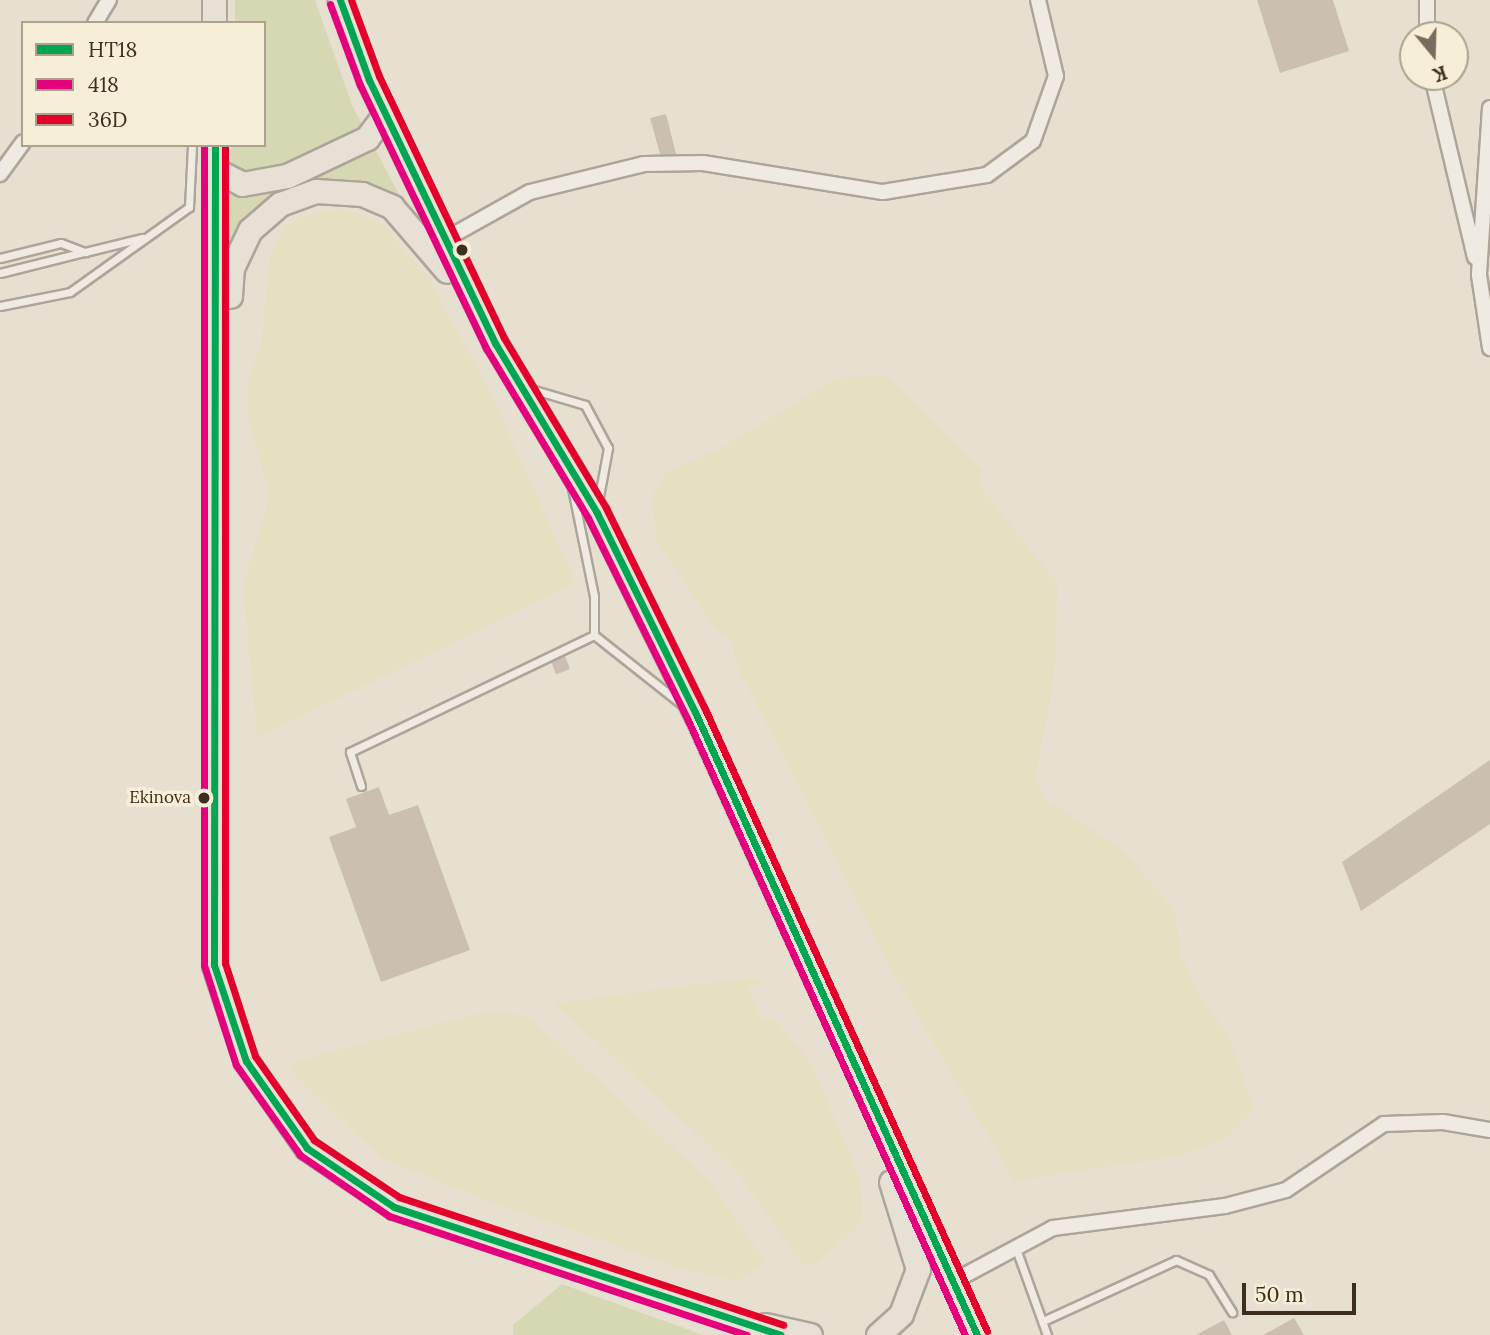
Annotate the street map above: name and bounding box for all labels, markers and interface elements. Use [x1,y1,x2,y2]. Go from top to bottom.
legend [21,21,266,147]
north arrow [1399,21,1469,91]
text: HT18 [88,36,137,63]
text: K [1430,60,1450,88]
text: 418 [88,71,119,98]
text: 36D [88,106,127,133]
unlabelled marker [455,243,469,257]
place label: Ekinova [129,788,191,808]
marker: Ekinova [197,791,211,805]
scale bar [1245,1268,1359,1312]
text: 50 m [1255,1281,1304,1308]

